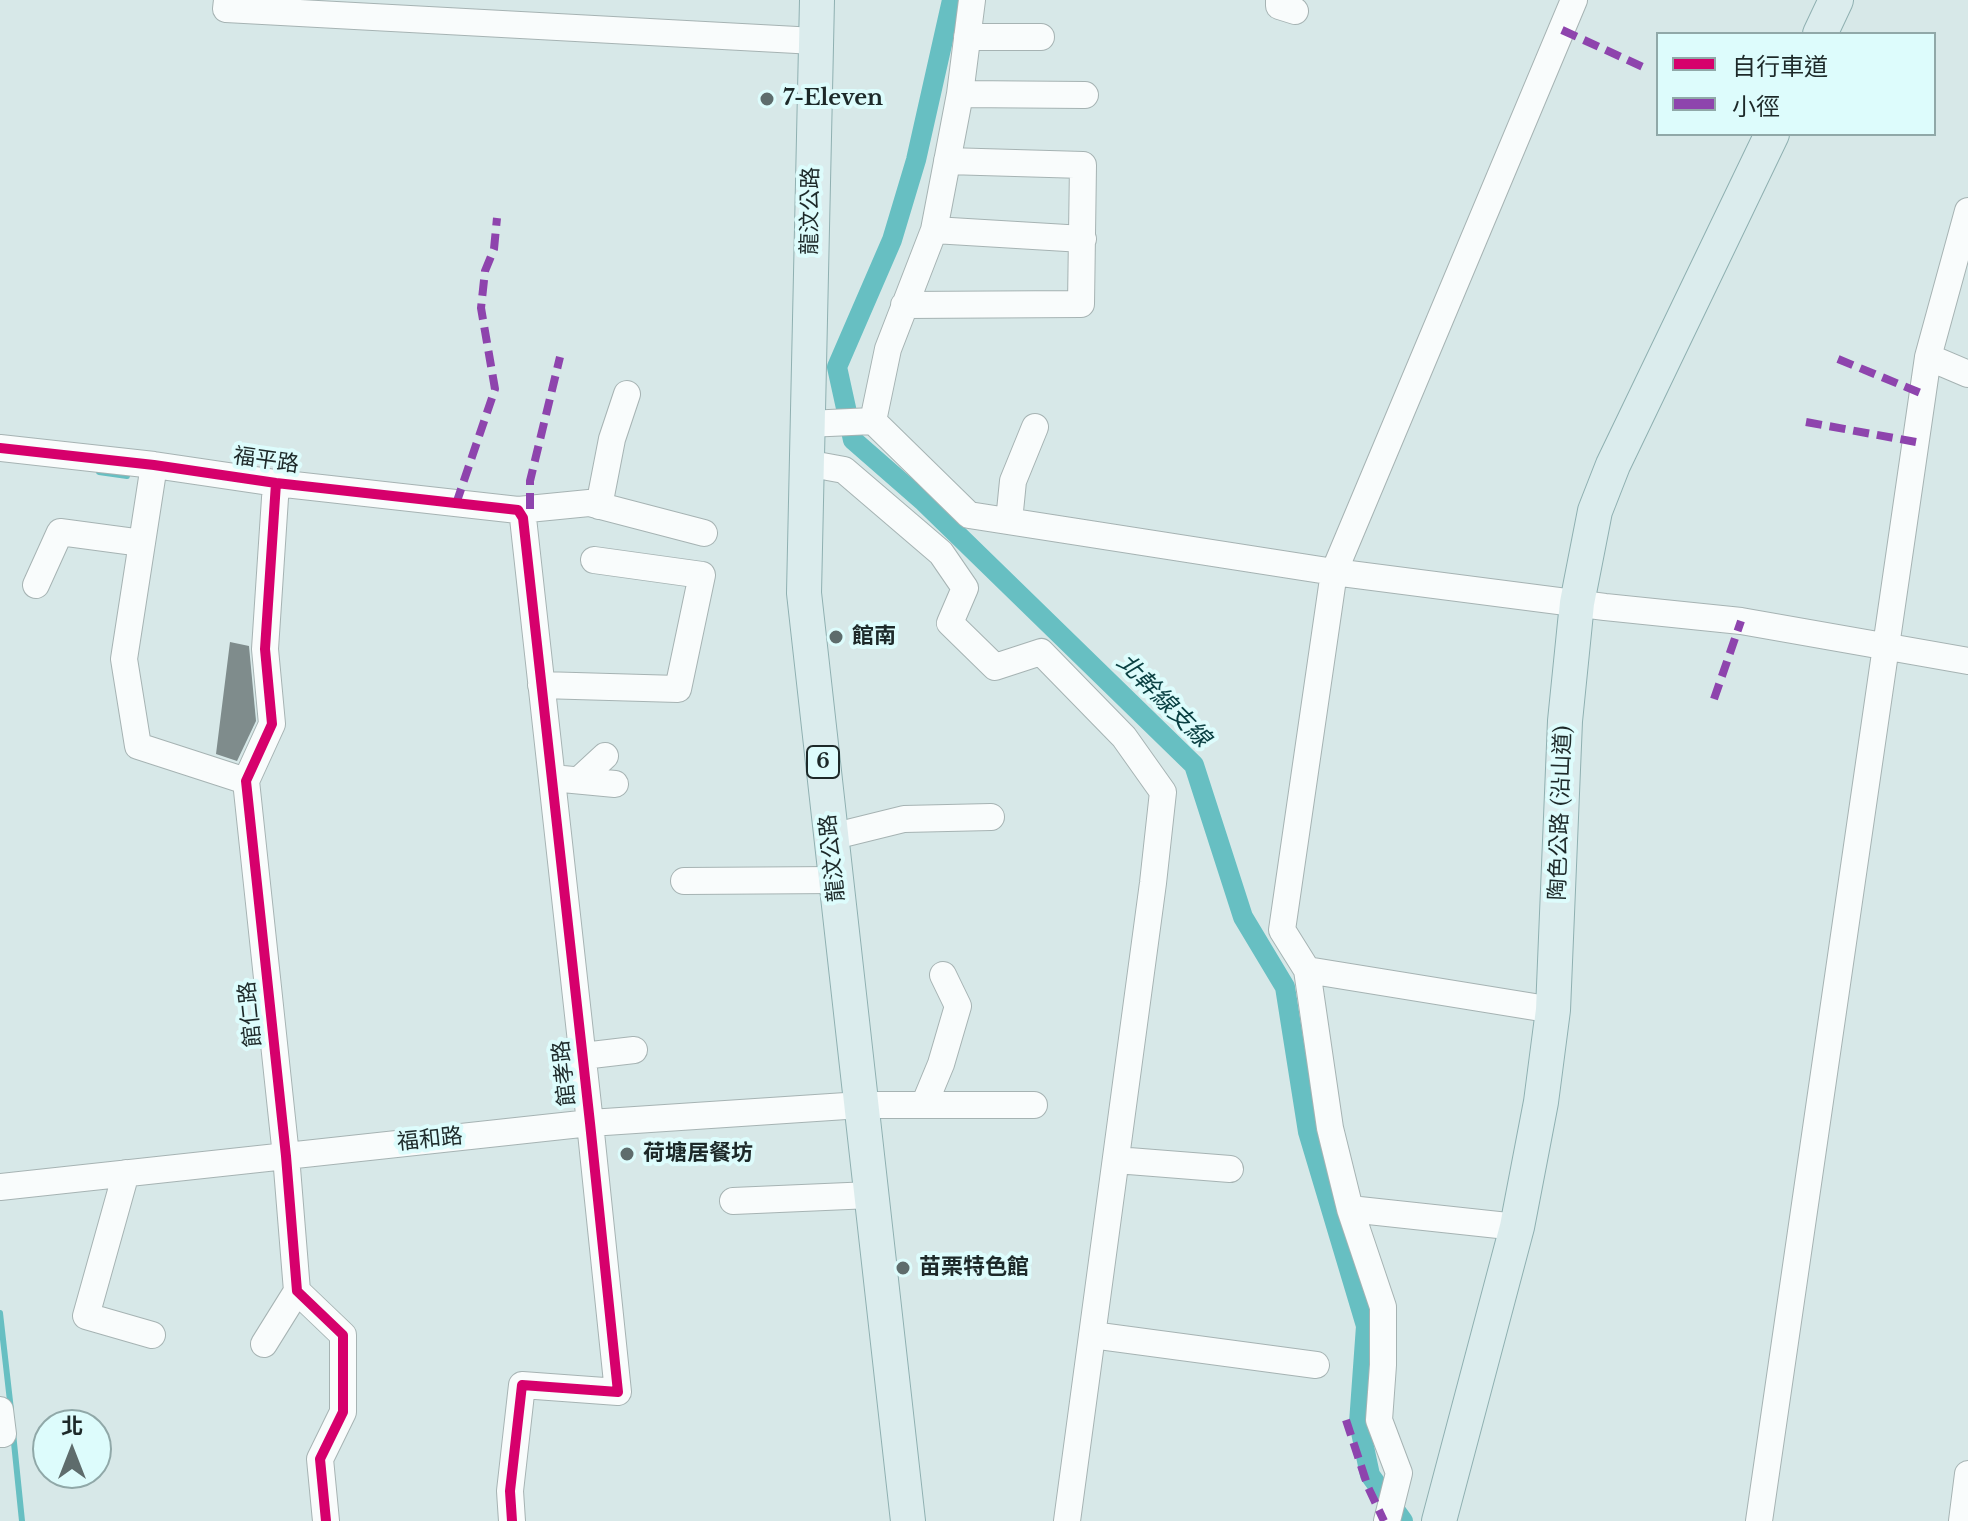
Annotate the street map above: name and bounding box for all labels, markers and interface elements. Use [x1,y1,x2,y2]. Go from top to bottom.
legend [1656,32,1936,136]
text: 自行車道 [1732,52,1828,81]
place label: 7-Eleven [783,86,883,112]
marker: 7-Eleven [758,90,776,108]
text: 小徑 [1732,92,1780,121]
street label: 龍汶公路 [797,167,825,255]
street label: 福平路 [231,443,301,479]
place label: 館南 [852,624,896,650]
marker: 館南 [827,628,845,646]
water label: 北幹線支線 [1110,648,1216,754]
street label: 陶色公路 (沿山道) [1545,725,1577,901]
road number: 6 [807,746,839,778]
street label: 龍汶公路 [815,813,851,903]
street label: 館仁路 [234,980,268,1048]
street label: 館孝路 [548,1039,582,1107]
street label: 福和路 [396,1123,464,1157]
place label: 荷塘居餐坊 [643,1141,753,1167]
marker: 荷塘居餐坊 [618,1145,636,1163]
place label: 苗栗特色館 [919,1255,1029,1281]
marker: 苗栗特色館 [894,1259,912,1277]
north arrow [32,1409,112,1489]
text: 北 [61,1413,83,1440]

